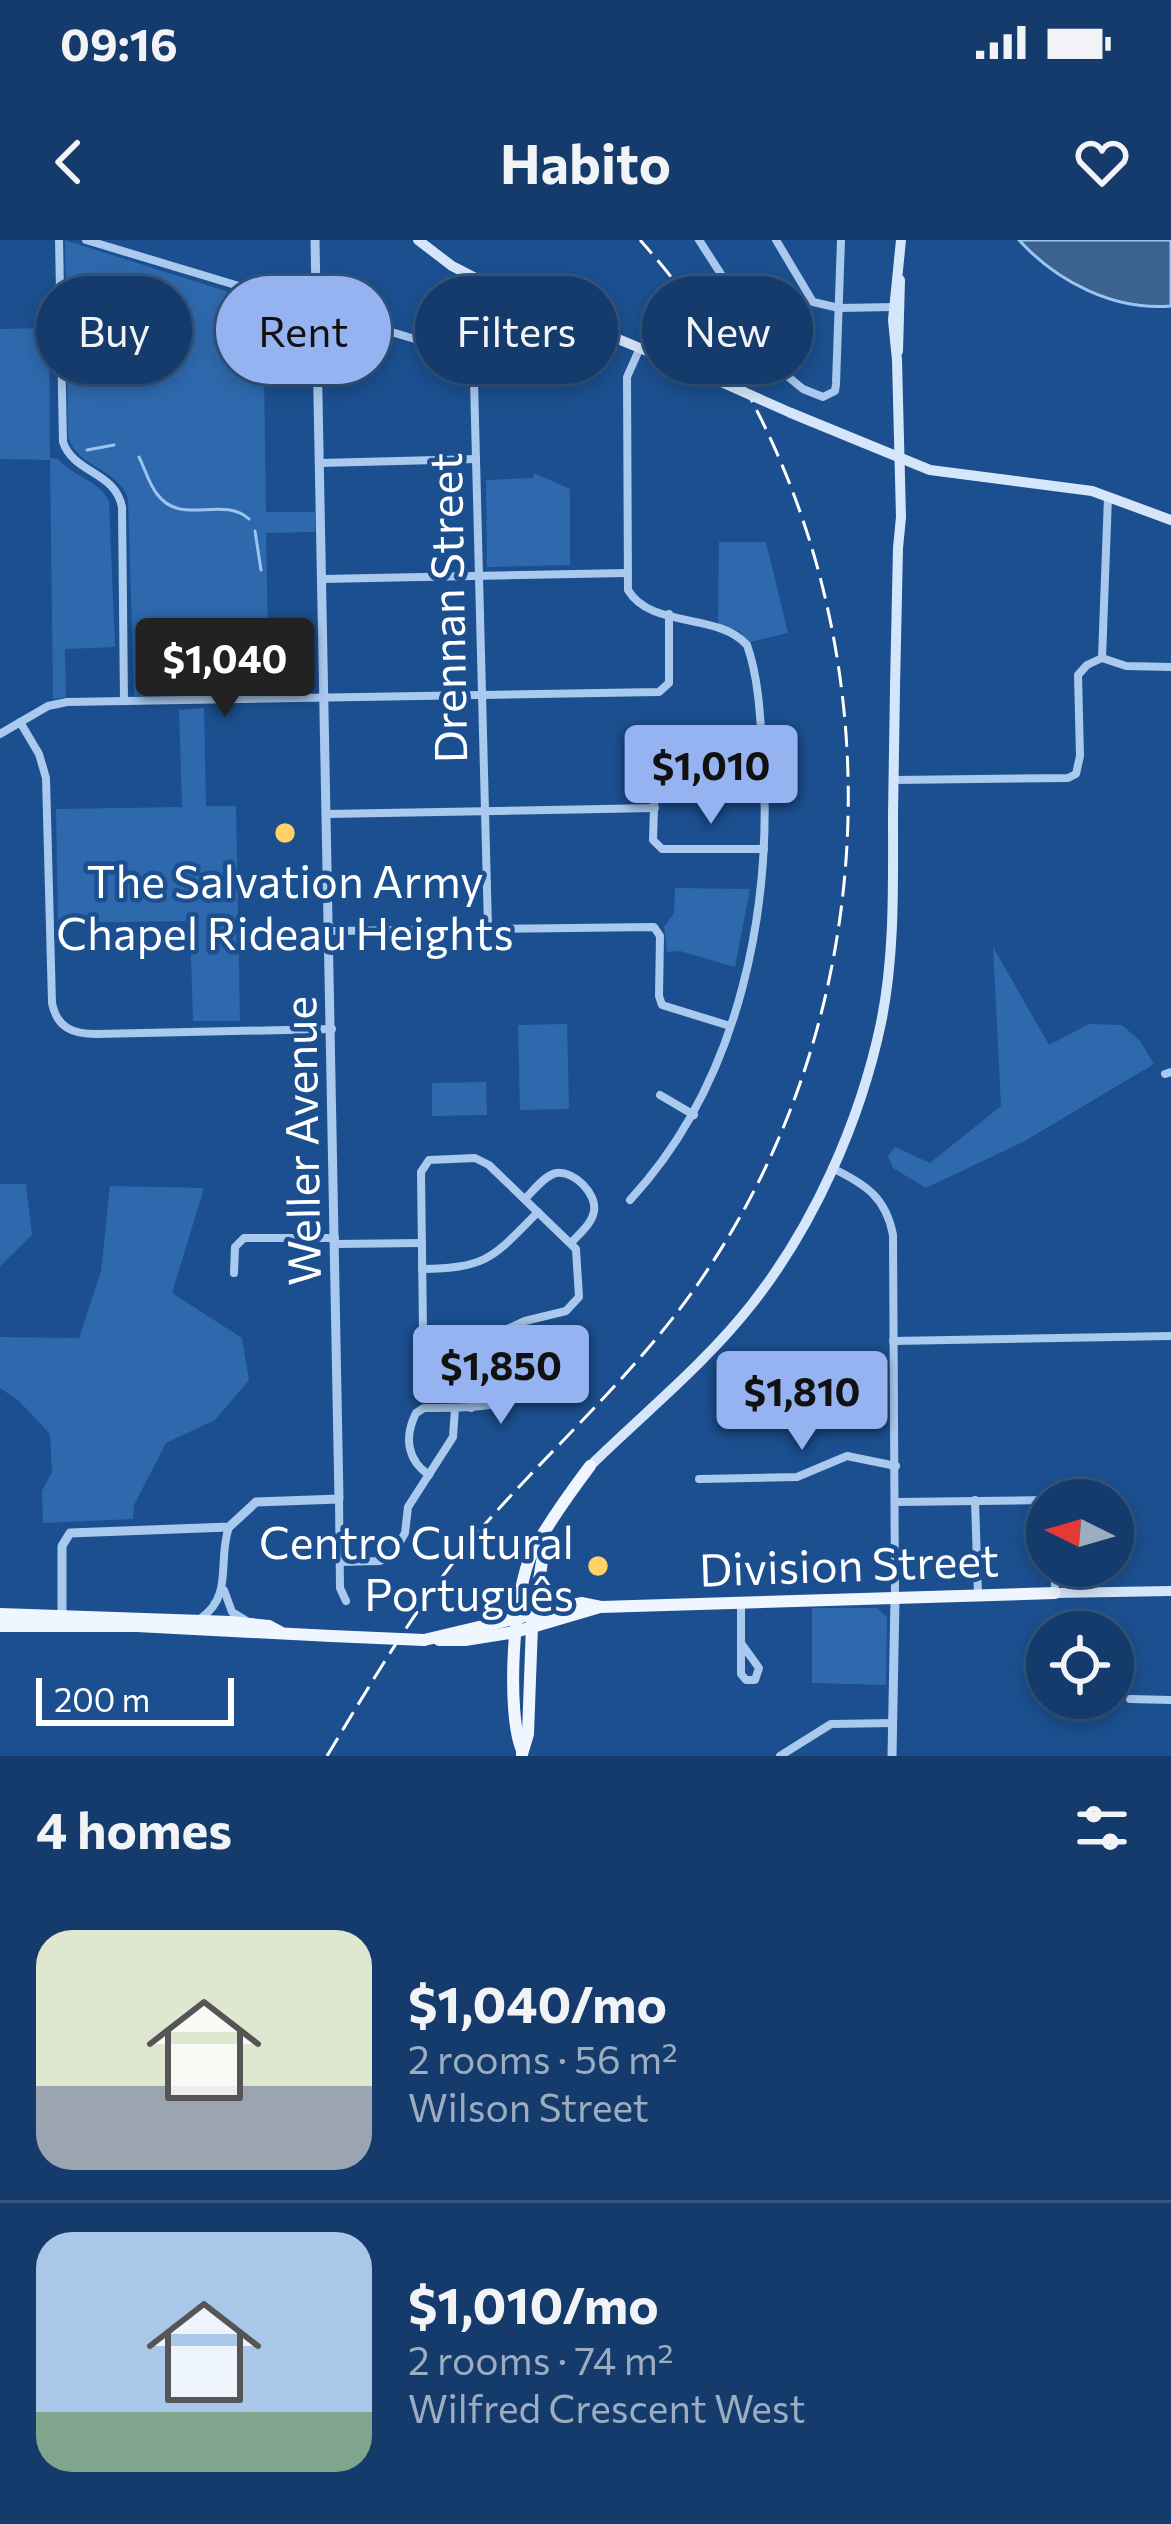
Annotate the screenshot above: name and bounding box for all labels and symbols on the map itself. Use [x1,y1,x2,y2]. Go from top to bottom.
street label: Drennan Street [416,452,476,764]
pin: $1,040 [127,618,323,720]
pin: $1,010 [613,725,809,827]
marker: The Salvation Army Chapel Rideau Heights [272,820,298,846]
place label: The Salvation Army Chapel Rideau Heights [56,852,514,959]
street label: Weller Avenue [270,996,330,1286]
pin: $1,850 [403,1325,599,1427]
pin: $1,810 [704,1351,900,1453]
north arrow [1026,1479,1134,1587]
place label: Centro Cultural Português [259,1513,574,1620]
street label: Division Street [698,1530,1000,1596]
marker: Centro Cultural Português [585,1553,611,1579]
scale bar [36,1672,234,1725]

